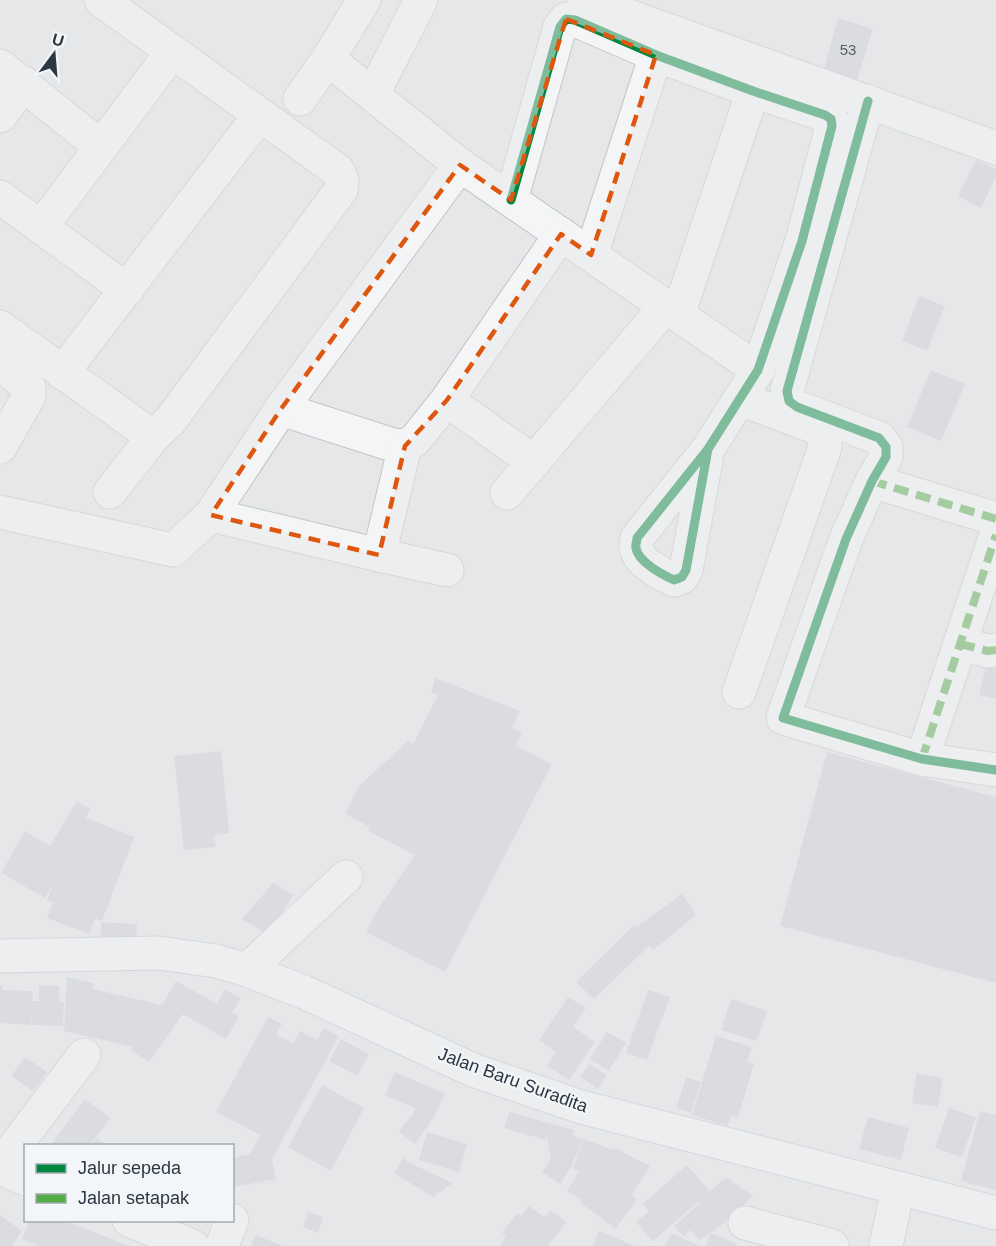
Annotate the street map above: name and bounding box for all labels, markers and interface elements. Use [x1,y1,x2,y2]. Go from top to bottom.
north arrow [24,24,84,84]
text: U [50,30,66,50]
house number: 53 [840,41,856,58]
street label: Jalan Baru Suradita [435,1044,592,1117]
legend [24,1144,234,1222]
text: Jalur sepeda [78,1158,182,1178]
text: Jalan setapak [78,1188,190,1208]

